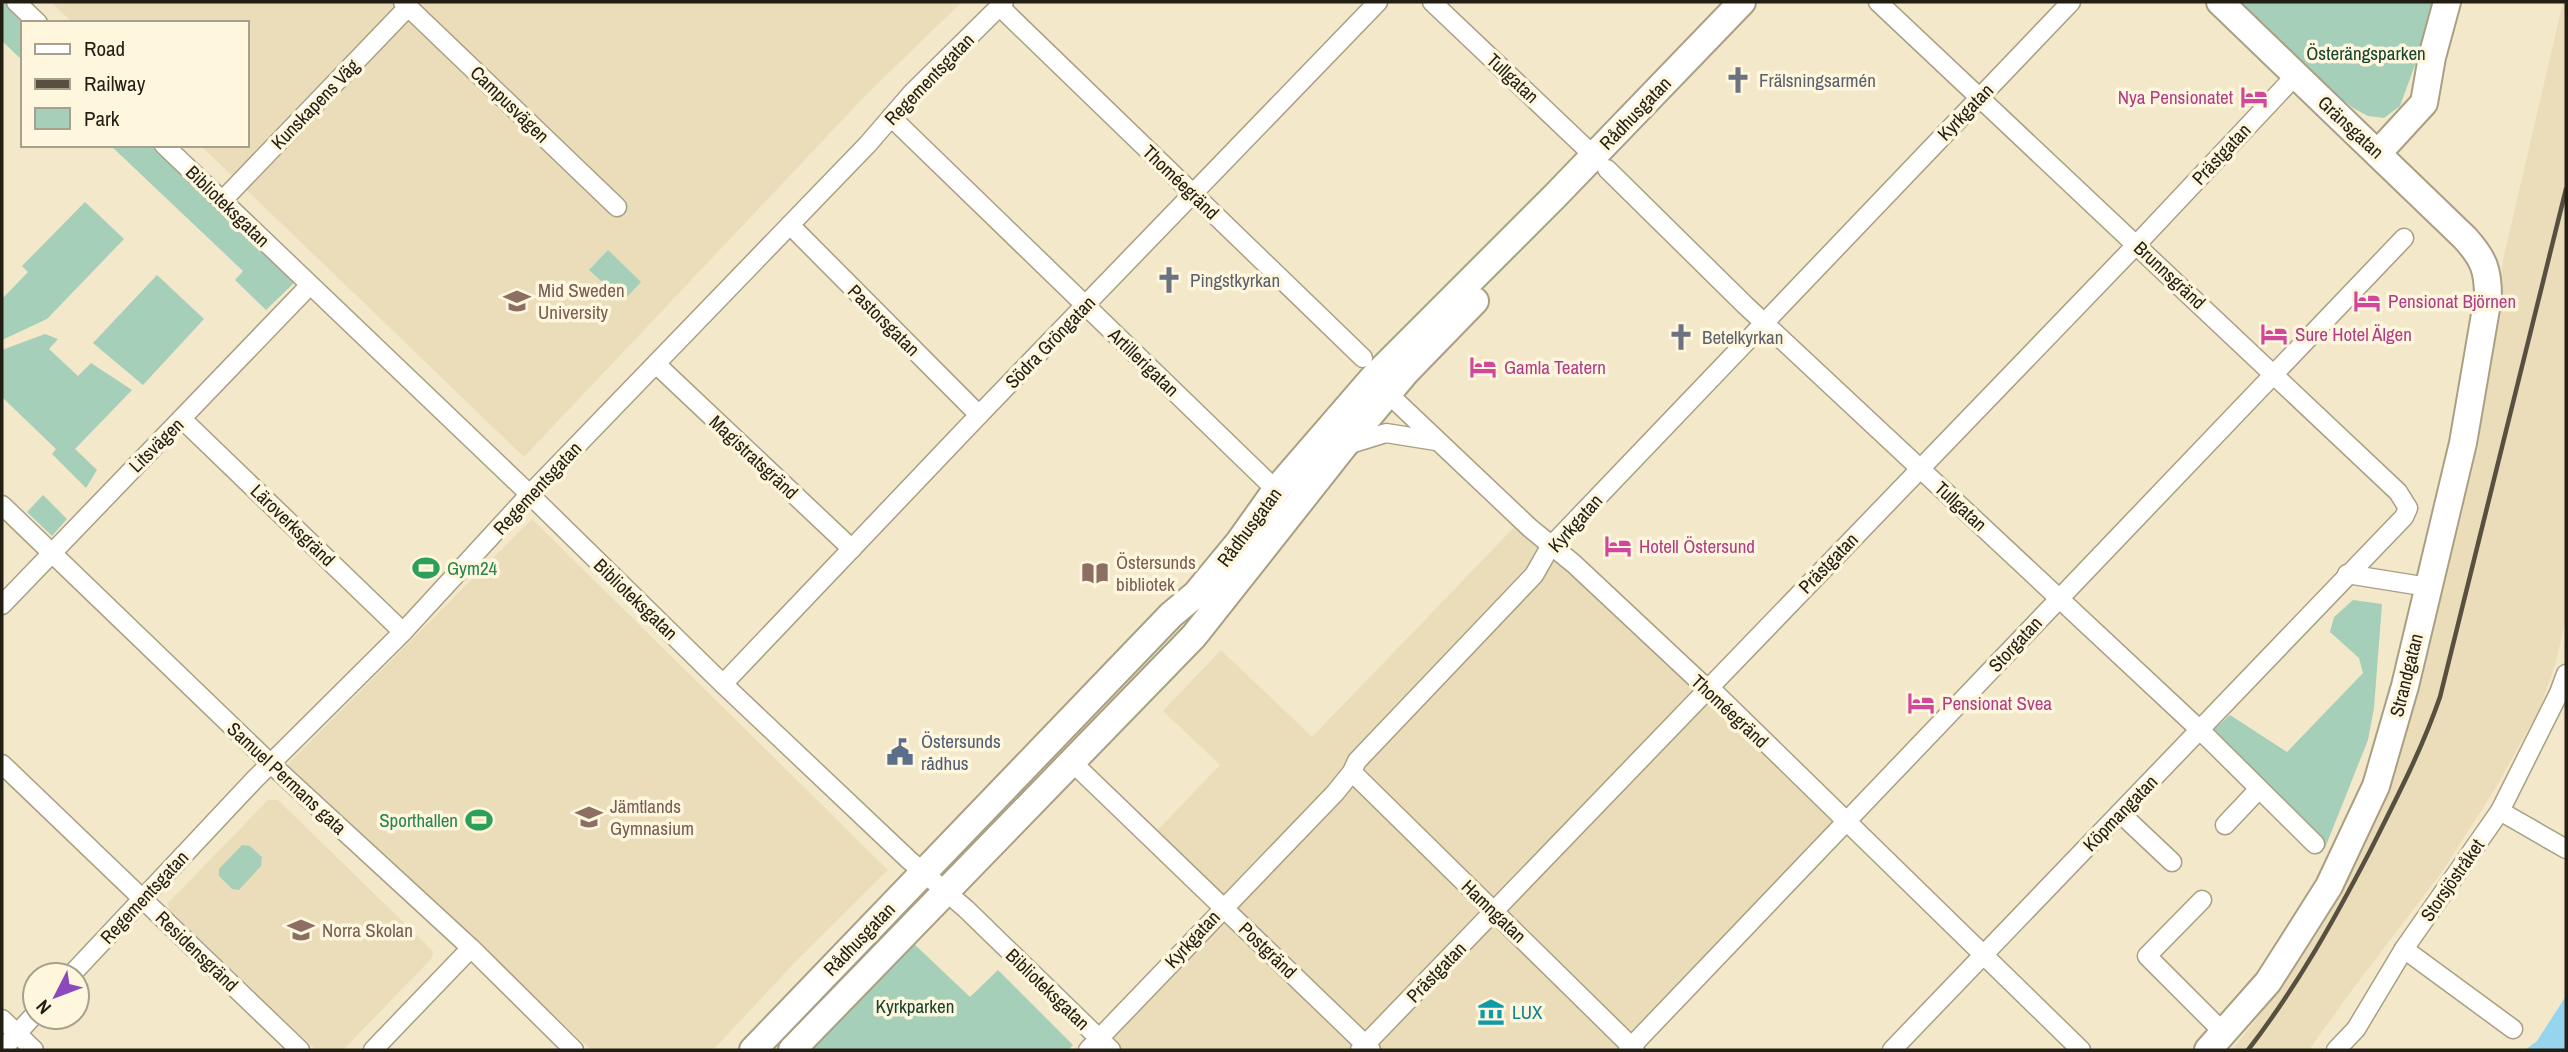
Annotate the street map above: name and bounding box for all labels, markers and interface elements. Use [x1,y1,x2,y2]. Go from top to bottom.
legend [21,21,248,147]
street label: Regementsgatan [878,27,980,131]
text: Road [84,34,125,63]
park label: Österängsparken [2306,40,2426,66]
street label: Tullgatan [1481,47,1545,109]
street label: Kunskapens Väg [265,53,365,155]
street label: Campusvägen [465,60,555,148]
church icon: Frälsningsarmén [1723,65,1753,95]
place label: Frälsningsarmén [1759,67,1876,93]
text: Railway [84,69,146,98]
street label: Rådhusgatan [1593,71,1677,155]
street label: Kyrkgatan [1931,78,1999,146]
hotel icon: Nya Pensionatet [2239,82,2269,112]
place label: Nya Pensionatet [2118,84,2234,110]
street label: Gränsgatan [2312,90,2390,164]
text: Park [84,104,120,133]
street label: Prästgatan [2186,118,2256,190]
street label: Thoméegränd [1137,139,1225,225]
street label: Biblioteksgatan [180,159,276,253]
street label: Brunnsgränd [2129,235,2211,315]
church icon: Pingstkyrkan [1154,265,1184,295]
place label: Pingstkyrkan [1190,267,1280,293]
place label: Mid Sweden University [538,277,625,325]
street label: Pastorsgatan [842,278,926,362]
school or university icon: Mid Sweden University [502,286,532,316]
hotel icon: Pensionat Björnen [2352,286,2382,316]
place label: Pensionat Björnen [2388,288,2516,314]
street label: Södra Gröngatan [999,290,1101,394]
hotel icon: Sure Hotel Älgen [2259,319,2289,349]
street label: Artillerigatan [1102,321,1185,402]
place label: Sure Hotel Älgen [2295,321,2412,347]
church icon: Betelkyrkan [1666,322,1696,352]
place label: Betelkyrkan [1702,324,1783,350]
hotel icon: Gamla Teatern [1468,352,1498,382]
place label: Gamla Teatern [1504,354,1606,380]
street label: Magistratsgränd [704,409,804,505]
street label: Litsvägen [123,412,189,478]
street label: Regementsgatan [487,436,587,540]
street label: Tullgatan [1929,475,1993,537]
street label: Läroverksgränd [245,478,341,572]
street label: Rådhusgatan [1211,482,1287,572]
street label: Kyrkgatan [1542,488,1608,558]
street label: Prästgatan [1792,527,1864,599]
hotel icon: Hotell Östersund [1603,531,1633,561]
place label: Hotell Östersund [1639,533,1755,559]
place label: Östersunds bibliotek [1116,549,1196,597]
street label: Biblioteksgatan [588,552,684,646]
sports icon: Gym24 [411,553,441,583]
place label: Gym24 [447,555,498,581]
library icon: Östersunds bibliotek [1080,558,1110,588]
street label: Storgatan [1982,610,2048,678]
street label: Strandgatan [2383,631,2429,719]
street label: Thoméegränd [1686,668,1774,754]
hotel icon: Pensionat Svea [1906,688,1936,718]
place label: Pensionat Svea [1942,690,2052,716]
street label: Samuel Permans gata [222,716,352,840]
place label: Östersunds rådhus [921,728,1001,776]
public building icon: Östersunds rådhus [885,737,915,767]
street label: Köpmangatan [2077,769,2163,857]
place label: Jämtlands Gymnasium [610,793,694,841]
school or university icon: Jämtlands Gymnasium [574,802,604,832]
sports icon: Sporthallen [464,805,494,835]
place label: Sporthallen [379,807,458,833]
street label: Storsjöstråket [2414,833,2490,926]
street label: Regementsgatan [94,845,194,949]
street label: Hamngatan [1456,874,1532,948]
street label: Rådhusgatan [817,897,901,981]
street label: Kyrkgatan [1159,904,1225,974]
street label: Residensgränd [150,905,244,997]
school or university icon: Norra Skolan [286,915,316,945]
street label: Postgränd [1233,916,1303,984]
place label: Norra Skolan [322,917,413,943]
street label: Prästgatan [1400,936,1472,1008]
street label: Biblioteksgatan [1000,942,1096,1036]
north arrow [21,961,91,1031]
park label: Kyrkparken [876,993,954,1019]
text: N [30,994,57,1020]
museum icon: LUX [1476,997,1506,1027]
place label: LUX [1512,999,1543,1025]

